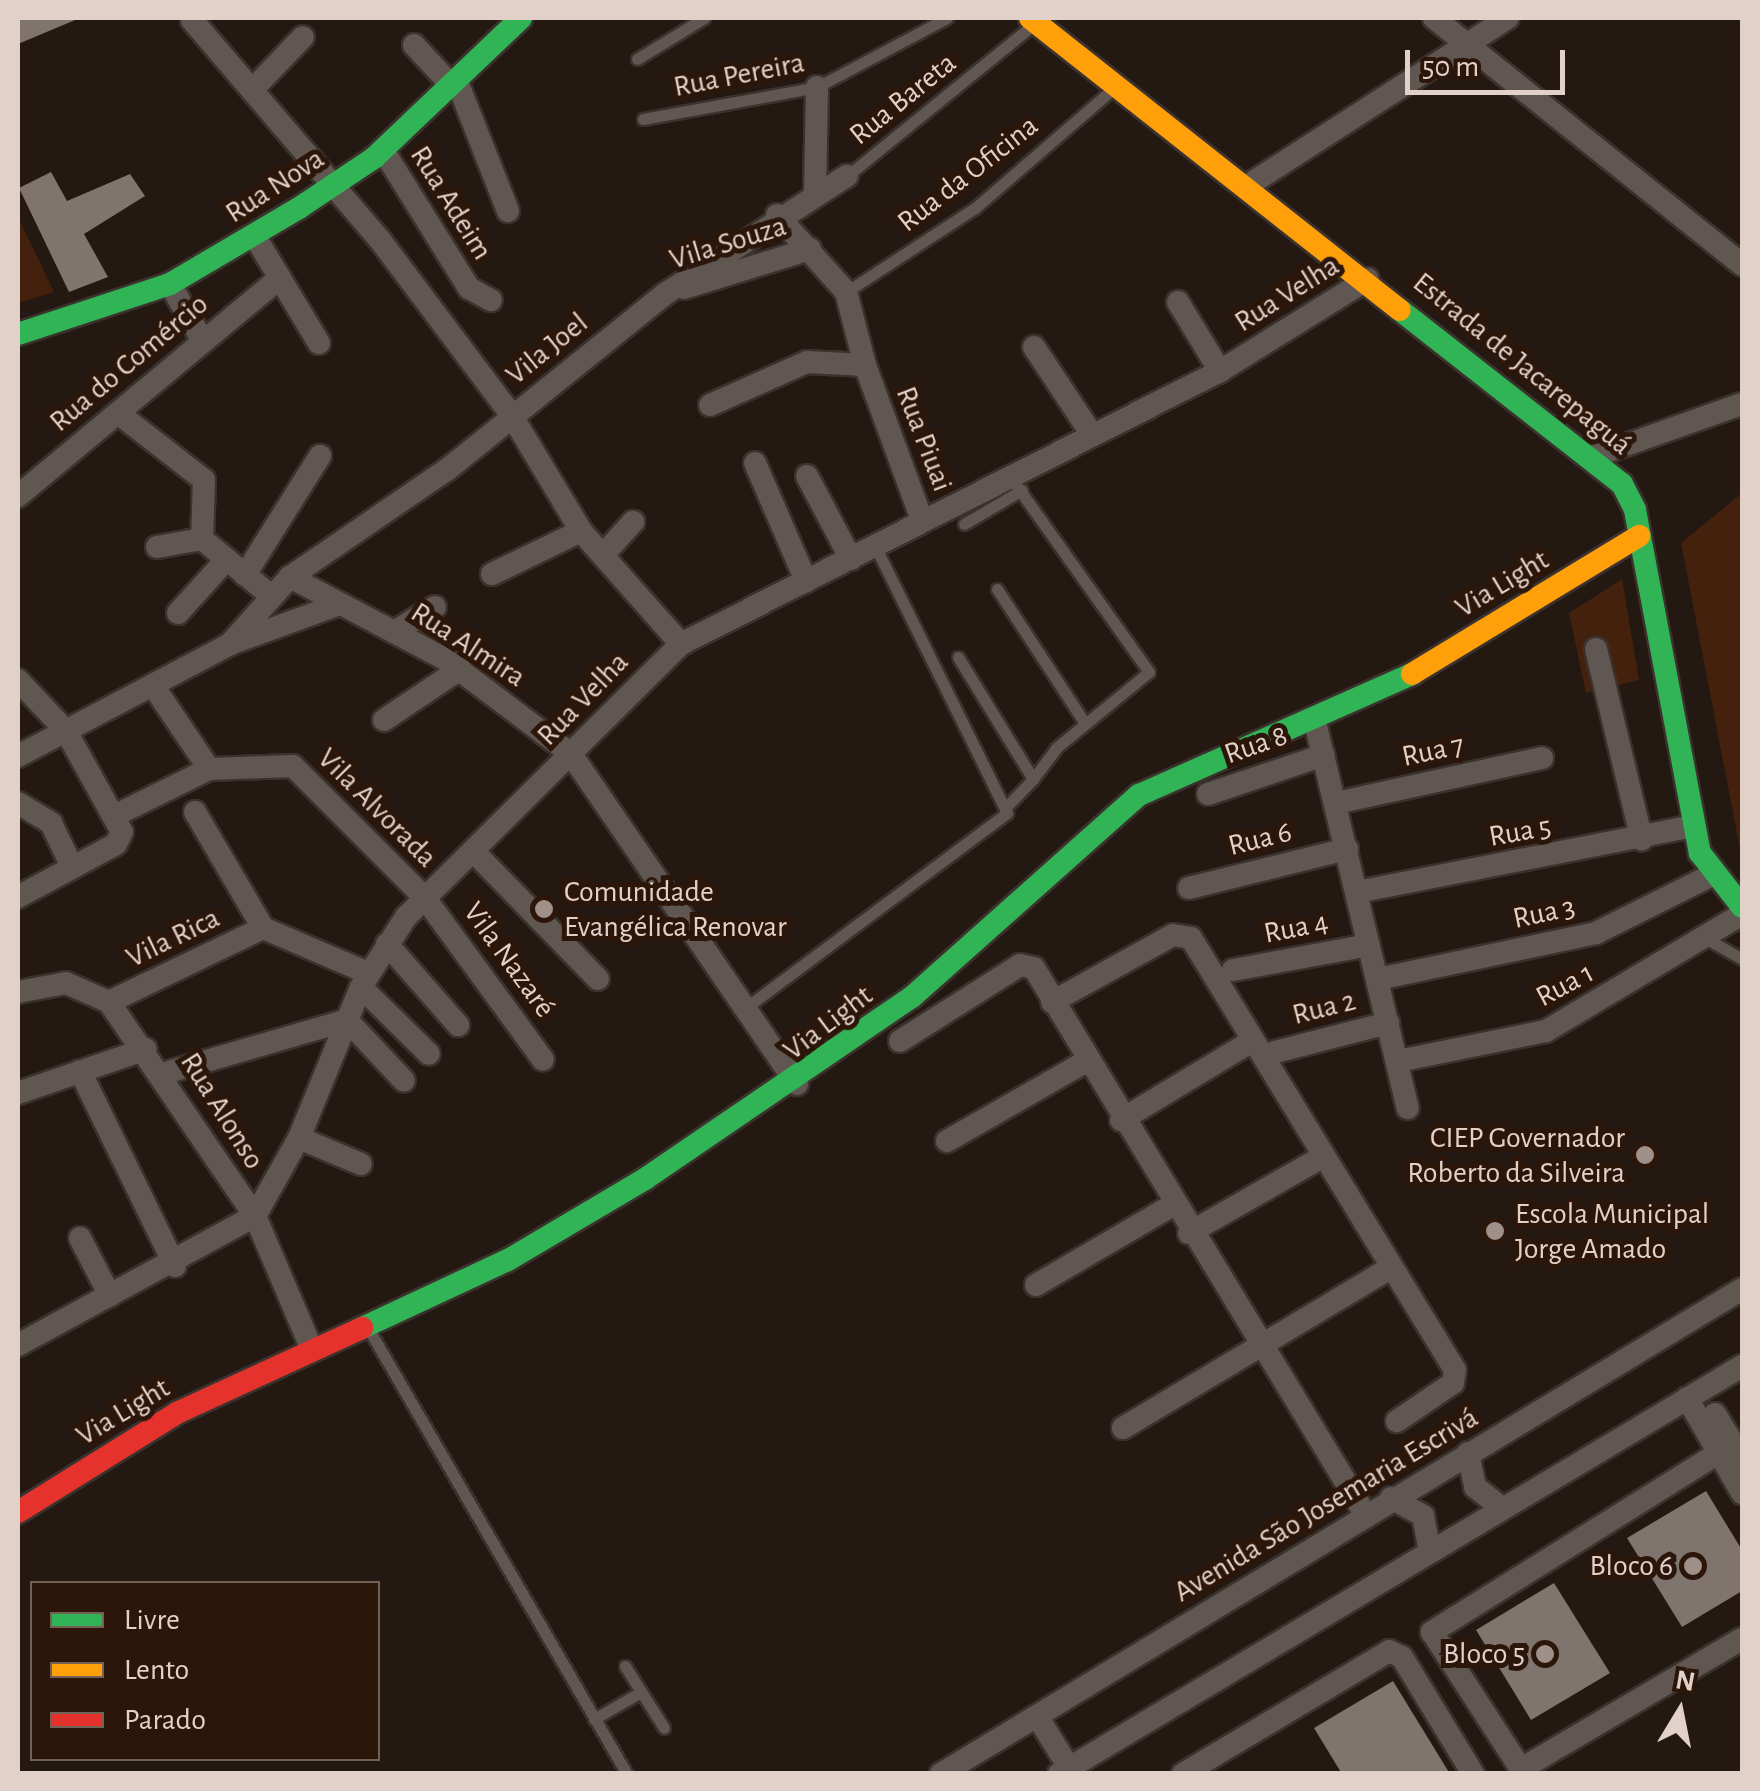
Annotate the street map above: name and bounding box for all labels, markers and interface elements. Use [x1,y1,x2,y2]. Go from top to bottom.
scale bar [1410,30,1570,92]
street label: Rua Pereira [671,45,807,105]
street label: Rua Bareta [842,45,964,153]
text: 50 m [1422,52,1479,82]
street label: Rua da Oficina [891,108,1045,240]
street label: Rua Adeim [402,139,500,267]
street label: Rua Nova [219,141,331,231]
street label: Vila Souza [665,208,791,278]
street label: Rua Velha [1228,248,1346,340]
street label: Estrada de Jacarepaguá [1405,265,1639,463]
street label: Rua do Comércio [42,286,216,440]
street label: Vila Joel [499,305,595,393]
street label: Rua Piuai [888,381,960,497]
street label: Via Light [1449,542,1555,626]
street label: Rua Almira [404,595,532,695]
street label: Rua Velha [530,645,636,753]
street label: Rua 8 [1220,718,1292,772]
street label: Rua 7 [1399,727,1467,775]
street label: Vila Alvorada [310,741,444,875]
street label: Rua 5 [1486,809,1554,855]
street label: Rua 6 [1224,814,1296,864]
place label: Comunidade Evangélica Renovar [564,874,787,944]
street label: Rua 3 [1510,889,1578,937]
street label: Vila Nazaré [455,895,563,1025]
marker: Comunidade Evangélica Renovar [533,898,555,920]
street label: Vila Rica [120,900,226,976]
street label: Rua 4 [1261,904,1331,952]
street label: Rua 1 [1530,955,1600,1015]
street label: Via Light [776,978,880,1068]
street label: Rua 2 [1289,983,1359,1033]
street label: Rua Alonso [172,1046,272,1176]
place label: CIEP Governador Roberto da Silveira [1407,1120,1625,1190]
marker: CIEP Governador Roberto da Silveira [1634,1144,1656,1166]
place label: Escola Municipal Jorge Amado [1515,1196,1709,1266]
marker: Escola Municipal Jorge Amado [1484,1220,1506,1242]
street label: Via Light [70,1370,176,1454]
street label: Avenida São Josemaria Escrivá [1167,1400,1485,1610]
place label: Bloco 6 [1589,1548,1673,1584]
marker: Bloco 6 [1682,1555,1704,1577]
legend [30,1581,380,1761]
text: Livre [124,1605,180,1635]
place label: Bloco 5 [1443,1636,1525,1672]
marker: Bloco 5 [1534,1643,1556,1665]
text: Lento [124,1655,189,1685]
north arrow [1630,1661,1730,1761]
text: N [1673,1666,1697,1697]
text: Parado [124,1705,206,1735]

